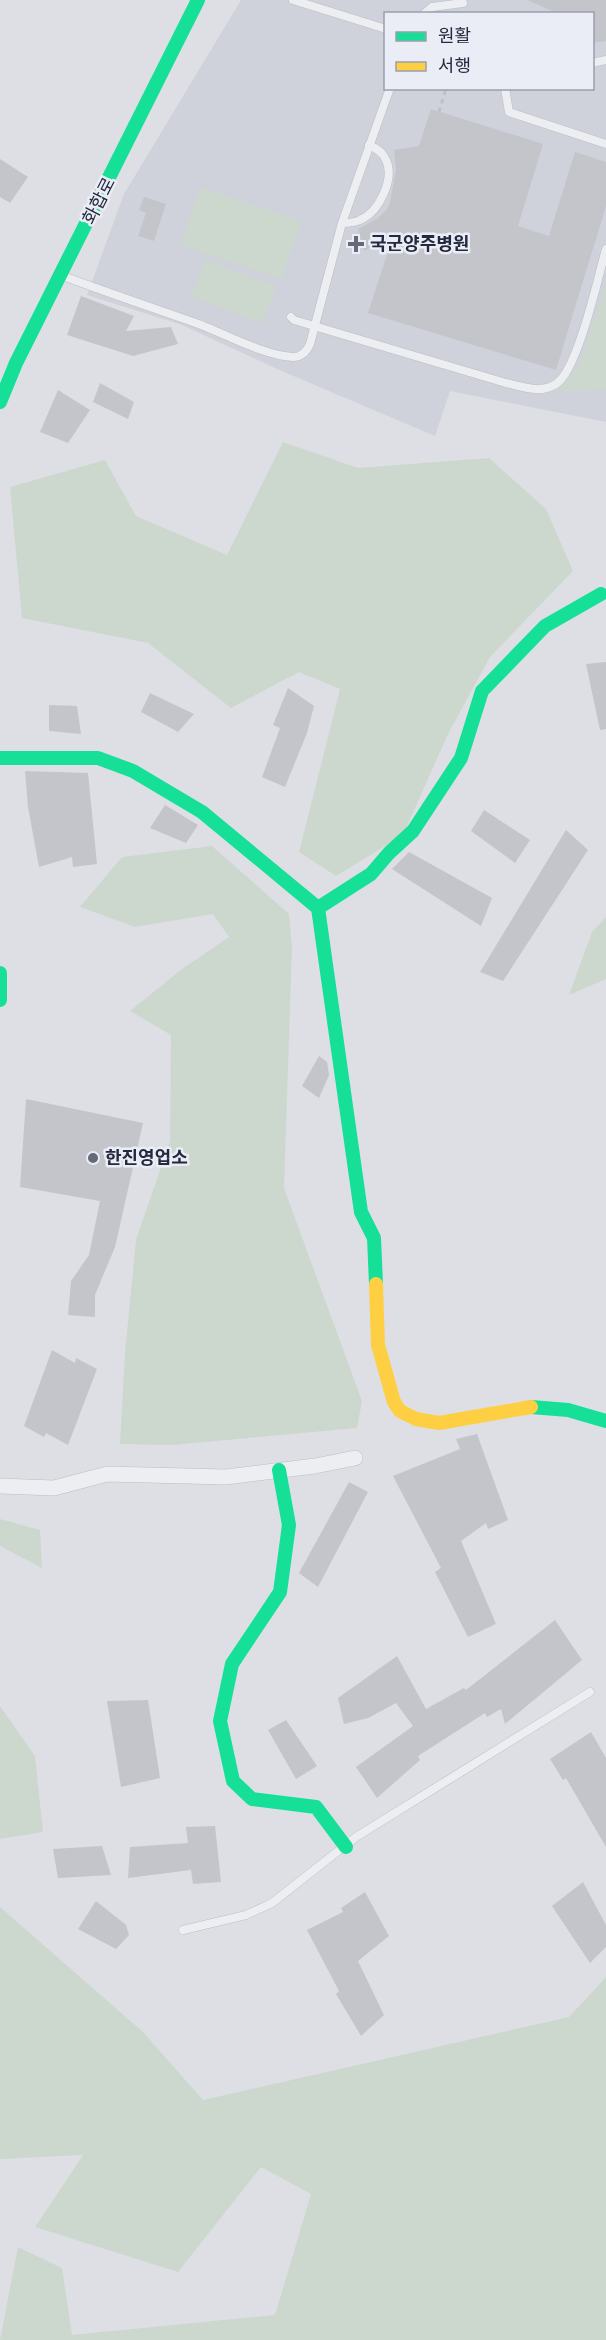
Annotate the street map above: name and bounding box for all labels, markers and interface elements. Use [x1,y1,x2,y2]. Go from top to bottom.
legend [384,12,594,90]
text: 원활 [438,25,471,47]
text: 서행 [438,55,471,77]
street label: 화합로 [78,174,120,228]
place label: 국군양주병원 [370,233,469,255]
marker: 국군양주병원 [347,235,365,253]
place label: 한진영업소 [105,1147,188,1169]
marker: 한진영업소 [86,1151,100,1165]

